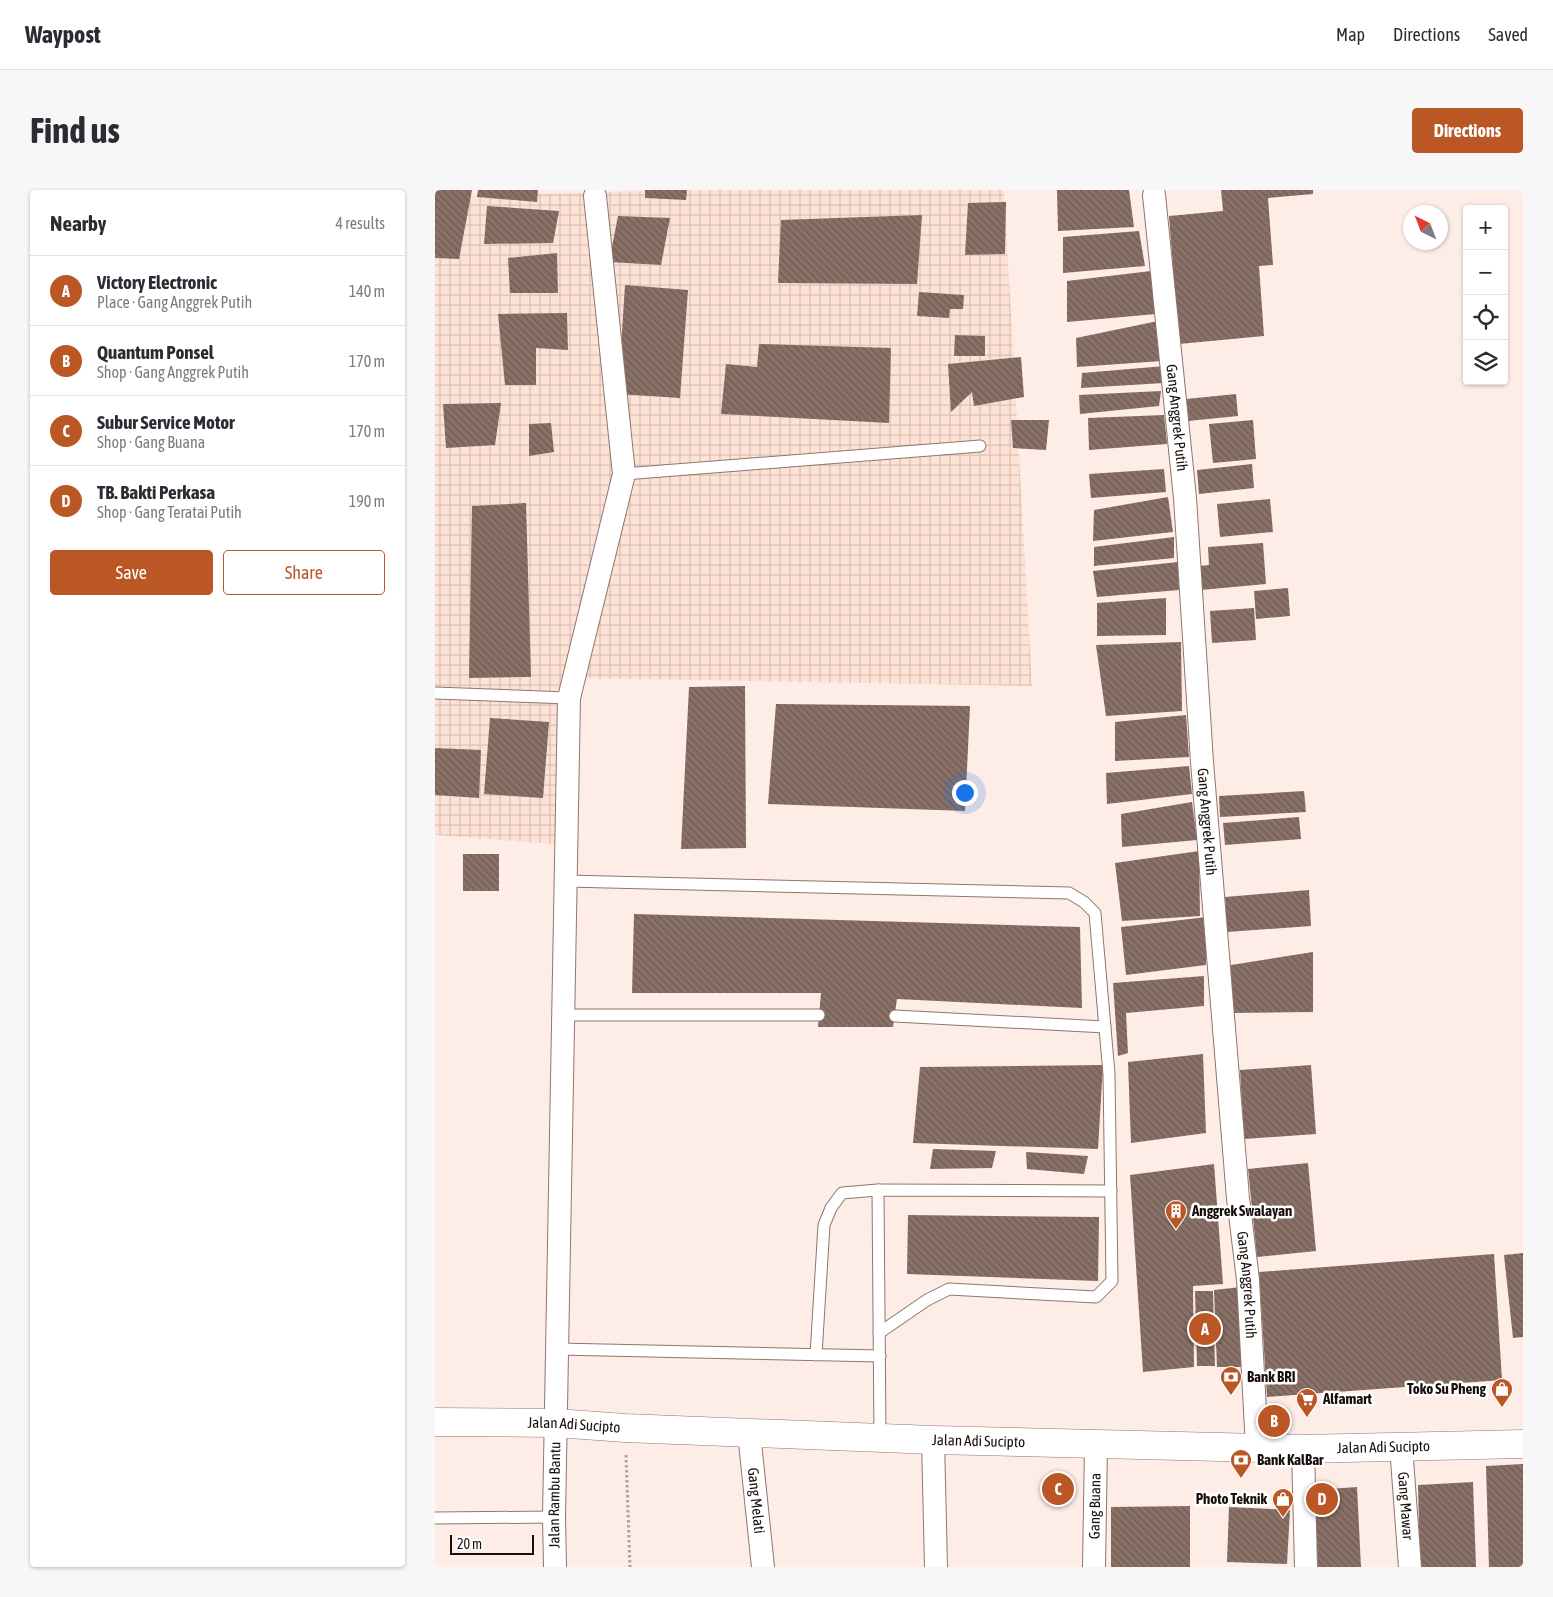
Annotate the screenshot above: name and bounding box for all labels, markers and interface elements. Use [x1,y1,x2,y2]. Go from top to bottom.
text: Waypost [25,21,101,48]
text: Map [1336,24,1365,45]
text: Directions [1393,24,1460,45]
text: Saved [1488,24,1528,45]
button: Directions [1412,108,1523,153]
text: Find us [30,110,120,150]
north arrow [1403,205,1448,250]
map controls [1463,205,1508,385]
button: + [1463,205,1508,250]
text: Nearby [50,211,106,235]
text: 4 results [335,214,385,232]
button: − [1463,250,1508,295]
text: Victory Electronic [97,271,217,293]
text: A [62,282,70,300]
text: 140 m [349,282,385,300]
text: Place · Gang Anggrek Putih [97,293,252,311]
button: locate [1463,295,1508,340]
button: layers [1463,340,1508,385]
text: Quantum Ponsel [97,341,214,363]
text: B [62,352,70,370]
text: 170 m [349,352,385,370]
text: Shop · Gang Anggrek Putih [97,363,249,381]
street label: Gang Anggrek Putih [1163,363,1191,472]
text: Subur Service Motor [97,411,235,433]
text: C [62,422,70,440]
text: 170 m [349,422,385,440]
text: Shop · Gang Buana [97,433,205,451]
text: TB. Bakti Perkasa [97,481,215,503]
text: D [62,492,70,510]
text: 190 m [349,492,385,510]
text: Shop · Gang Teratai Putih [97,503,242,521]
button: Save [50,550,213,595]
button: Share [223,550,385,595]
street label: Gang Anggrek Putih [1195,767,1220,876]
your location [952,780,978,806]
building icon: Anggrek Swalayan [1164,1199,1188,1230]
place label: Anggrek Swalayan [1191,1202,1292,1219]
street label: Gang Anggrek Putih [1234,1230,1260,1339]
pin: A [1189,1310,1221,1348]
bank icon: Bank BRI [1219,1365,1243,1396]
place label: Bank BRI [1247,1368,1296,1385]
shop icon: Toko Su Pheng [1490,1377,1514,1408]
place label: Toko Su Pheng [1407,1380,1487,1397]
supermarket icon: Alfamart [1295,1387,1319,1418]
place label: Alfamart [1322,1390,1372,1407]
pin: B [1258,1402,1290,1440]
street label: Jalan Adi Sucipto [527,1414,621,1436]
street label: Jalan Adi Sucipto [932,1431,1025,1450]
street label: Jalan Adi Sucipto [1337,1437,1430,1456]
street label: Jalan Rambu Bantu [545,1441,563,1549]
bank icon: Bank KalBar [1229,1448,1253,1479]
place label: Bank KalBar [1257,1451,1324,1468]
street label: Gang Melati [745,1467,768,1534]
pin: C [1042,1470,1074,1508]
street label: Gang Mawar [1395,1471,1417,1541]
street label: Gang Buana [1085,1473,1104,1539]
pin: D [1306,1480,1338,1518]
shop icon: Photo Teknik [1271,1487,1295,1518]
place label: Photo Teknik [1196,1490,1267,1507]
scale bar [450,1532,534,1555]
text: 20 m [457,1536,482,1552]

